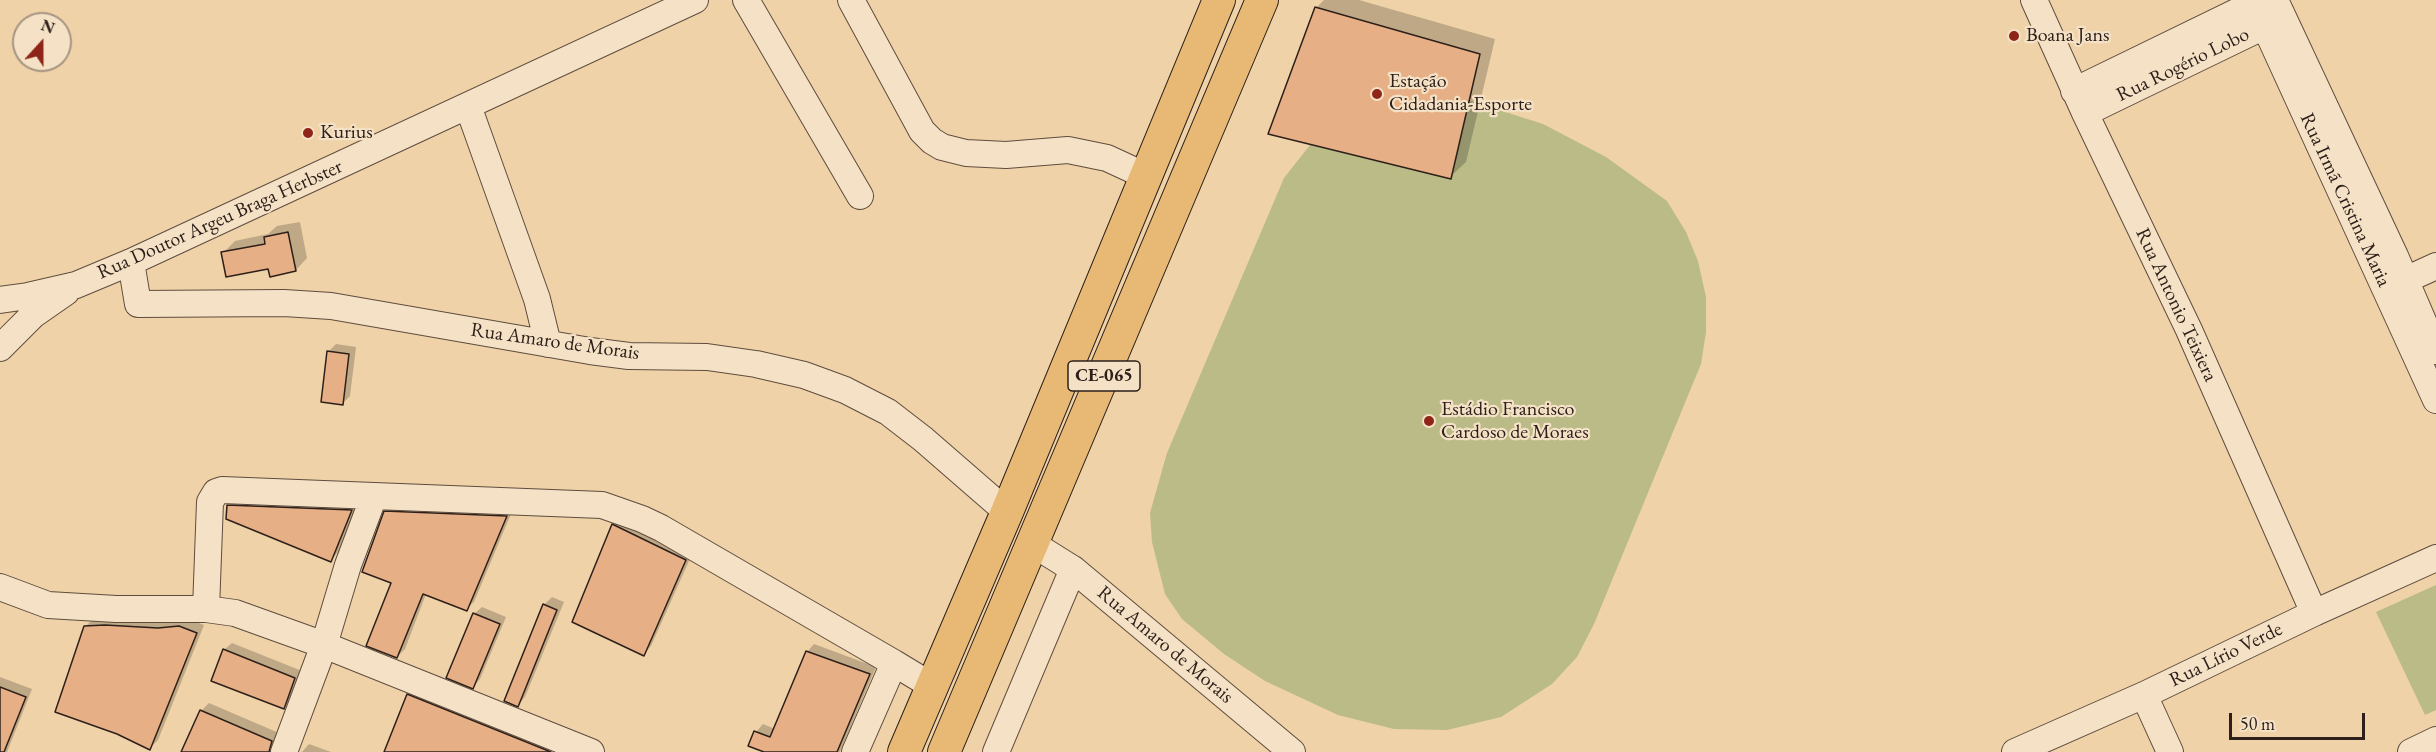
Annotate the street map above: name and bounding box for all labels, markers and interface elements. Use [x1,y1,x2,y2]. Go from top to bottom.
north arrow [12,12,72,72]
text: N [38,14,58,39]
street label: Rua Rogério Lobo [2113,22,2253,108]
place label: Boana Jans [2026,24,2110,48]
marker: Boana Jans [2007,29,2021,43]
place label: Estação Cidadania-Esporte [1389,70,1532,117]
marker: Estação Cidadania-Esporte [1370,87,1384,101]
street label: Rua Irmã Cristina Maria [2294,109,2396,291]
place label: Kurius [320,121,373,145]
marker: Kurius [301,126,315,140]
street label: Rua Doutor Argeu Braga Herbster [94,155,346,285]
street label: Rua Antonio Teixiera [2130,224,2222,386]
street label: Rua Amaro de Morais [469,318,641,366]
road number: CE-065 [1068,361,1140,391]
place label: Estádio Francisco Cardoso de Moraes [1441,398,1589,445]
marker: Estádio Francisco Cardoso de Moraes [1422,414,1436,428]
street label: Rua Amaro de Morais [1092,581,1238,709]
street label: Rua Lírio Verde [2166,617,2286,693]
scale bar [2232,701,2368,739]
text: 50 m [2240,712,2275,735]

